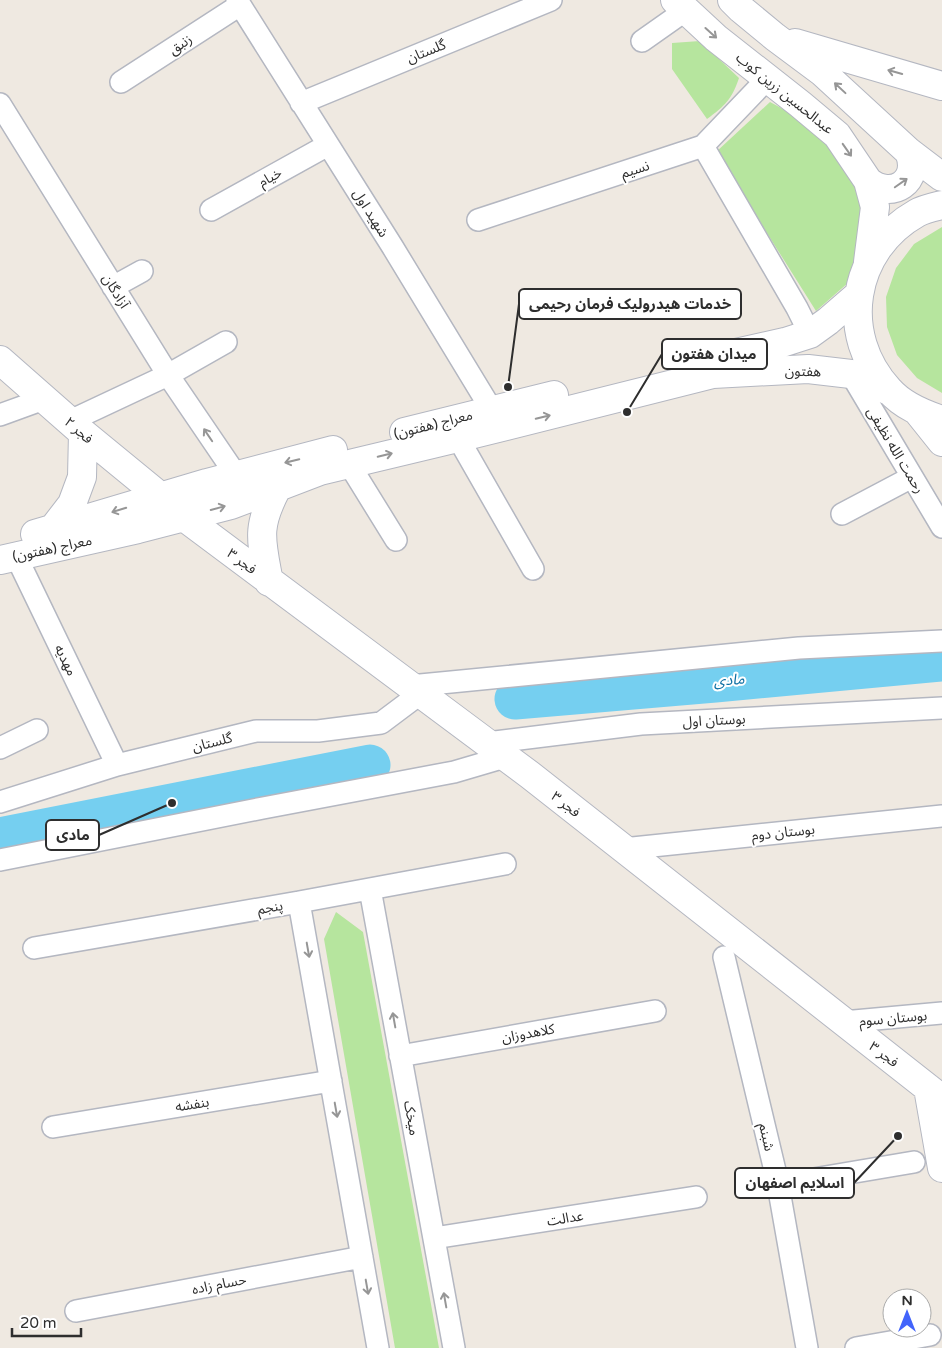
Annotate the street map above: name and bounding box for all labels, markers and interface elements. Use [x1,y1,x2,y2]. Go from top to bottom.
one-way arrow [704,27,717,39]
street label: زنبق [165,31,196,59]
street label: گلستان [404,36,449,67]
street label: عبدالحسین زرین کوب [733,49,837,138]
one-way arrow [888,67,904,77]
one-way arrow [833,82,846,94]
one-way arrow [842,143,852,157]
street label: نسیم [619,157,652,184]
street label: خیام [255,164,286,193]
one-way arrow [894,178,908,188]
street label: شهید اول [349,186,392,241]
street label: آزادگان [98,271,133,312]
callout: خدمات هیدرولیک فرمان رحیمی [519,289,741,319]
text: خدمات هیدرولیک فرمان رحیمی [529,295,732,313]
callout: میدان هفتون [662,339,767,369]
text: میدان هفتون [671,345,757,363]
street label: هفتون [785,363,821,380]
street label: رحمت الله نظیفی [863,404,928,496]
street label: معراج (هفتون) [392,406,475,444]
one-way arrow [534,412,550,421]
street label: فجر ۲ [61,413,96,447]
one-way arrow [203,428,213,442]
one-way arrow [376,450,392,459]
one-way arrow [285,456,301,466]
one-way arrow [209,503,225,513]
one-way arrow [112,506,128,516]
street label: معراج (هفتون) [11,532,94,567]
street label: فجر ۳ [224,545,260,578]
street label: مهدیه [51,642,80,679]
water label: مادی [713,670,745,690]
street label: بوستان اول [682,710,746,731]
street label: گلستان [190,729,234,756]
street label: فجر ۳ [548,788,584,821]
callout: مادی [46,820,99,850]
street label: بوستان دوم [751,821,816,846]
text: مادی [56,826,90,844]
street label: پنجم [256,897,285,920]
one-way arrow [303,942,313,958]
street label: بوستان سوم [858,1007,928,1032]
one-way arrow [388,1012,398,1028]
street label: کلاهدوزان [500,1020,556,1047]
street label: فجر ۳ [866,1038,902,1071]
street label: بنفشه [174,1093,211,1116]
street label: میخک [400,1099,423,1137]
one-way arrow [332,1102,342,1118]
street label: شبنم [753,1121,778,1153]
callout: اسلایم اصفهان [735,1168,854,1198]
text: اسلایم اصفهان [746,1174,844,1194]
street label: عدالت [546,1207,585,1230]
street label: حسام زاده [190,1271,248,1300]
one-way arrow [363,1279,373,1295]
north arrow [882,1288,932,1338]
one-way arrow [440,1292,449,1308]
text: N [901,1292,913,1309]
scale bar [12,1306,81,1338]
text: 20 m [20,1314,57,1332]

